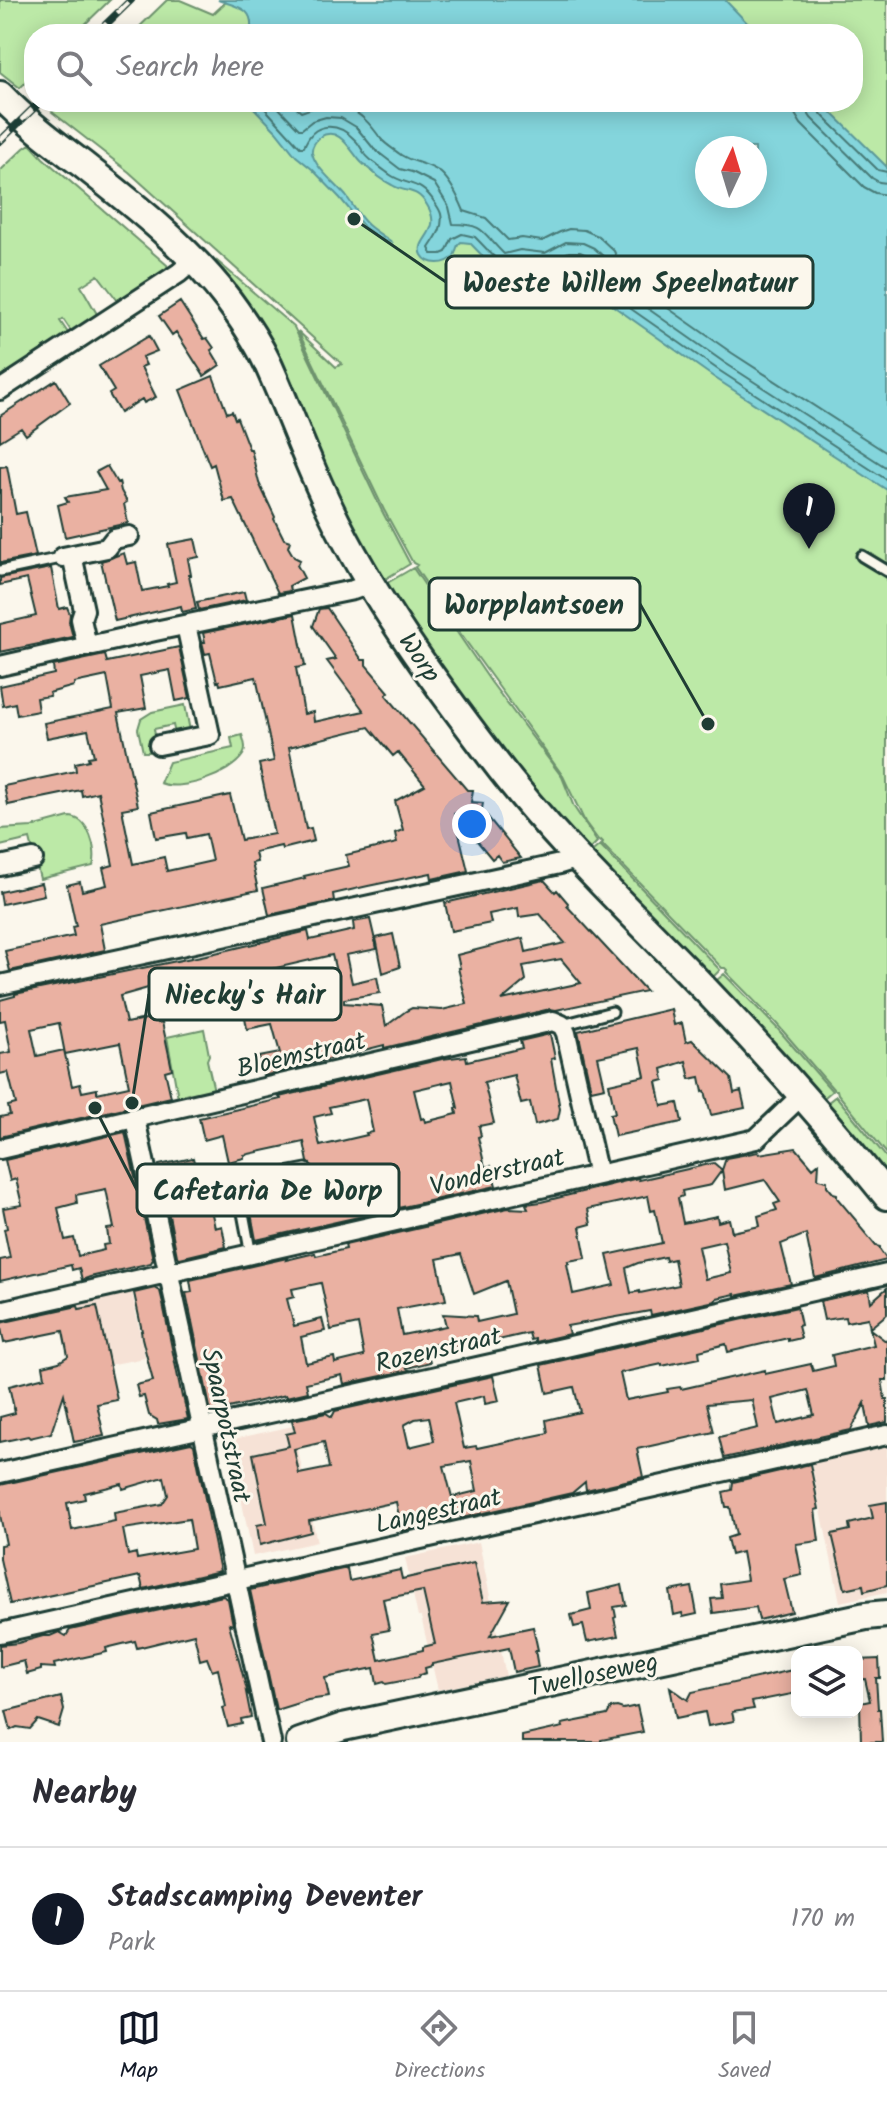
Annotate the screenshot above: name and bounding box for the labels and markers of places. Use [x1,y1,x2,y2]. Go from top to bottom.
callout: Woeste Willem Speelnatuur [446,256,813,308]
pin: 1 [783,483,835,549]
callout: Worpplantsoen [429,578,640,630]
callout: Niecky's Hair [149,968,341,1020]
callout: Cafetaria De Worp [137,1164,399,1216]

